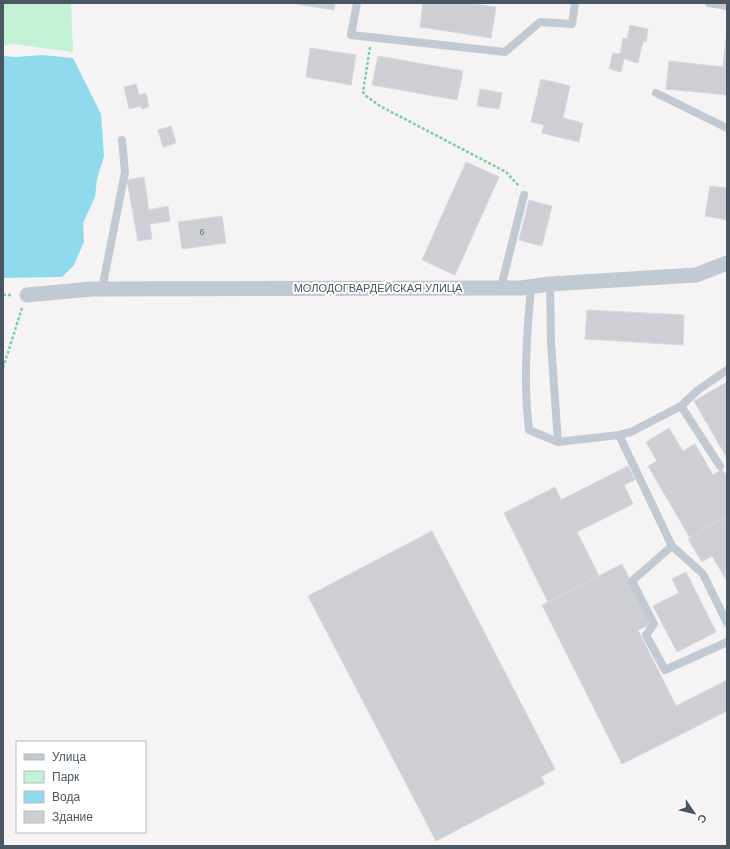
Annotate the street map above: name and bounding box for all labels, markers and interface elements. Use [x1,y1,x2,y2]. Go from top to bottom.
house number: 6 [199,227,205,237]
street label: МОЛОДОГВАРДЕЙСКАЯ УЛИЦА [294,282,463,294]
legend [16,741,146,833]
text: Улица [52,750,86,764]
text: Парк [52,770,80,784]
text: Вода [52,790,80,804]
north arrow [674,793,714,833]
text: Здание [52,810,93,824]
text: С [695,812,709,825]

